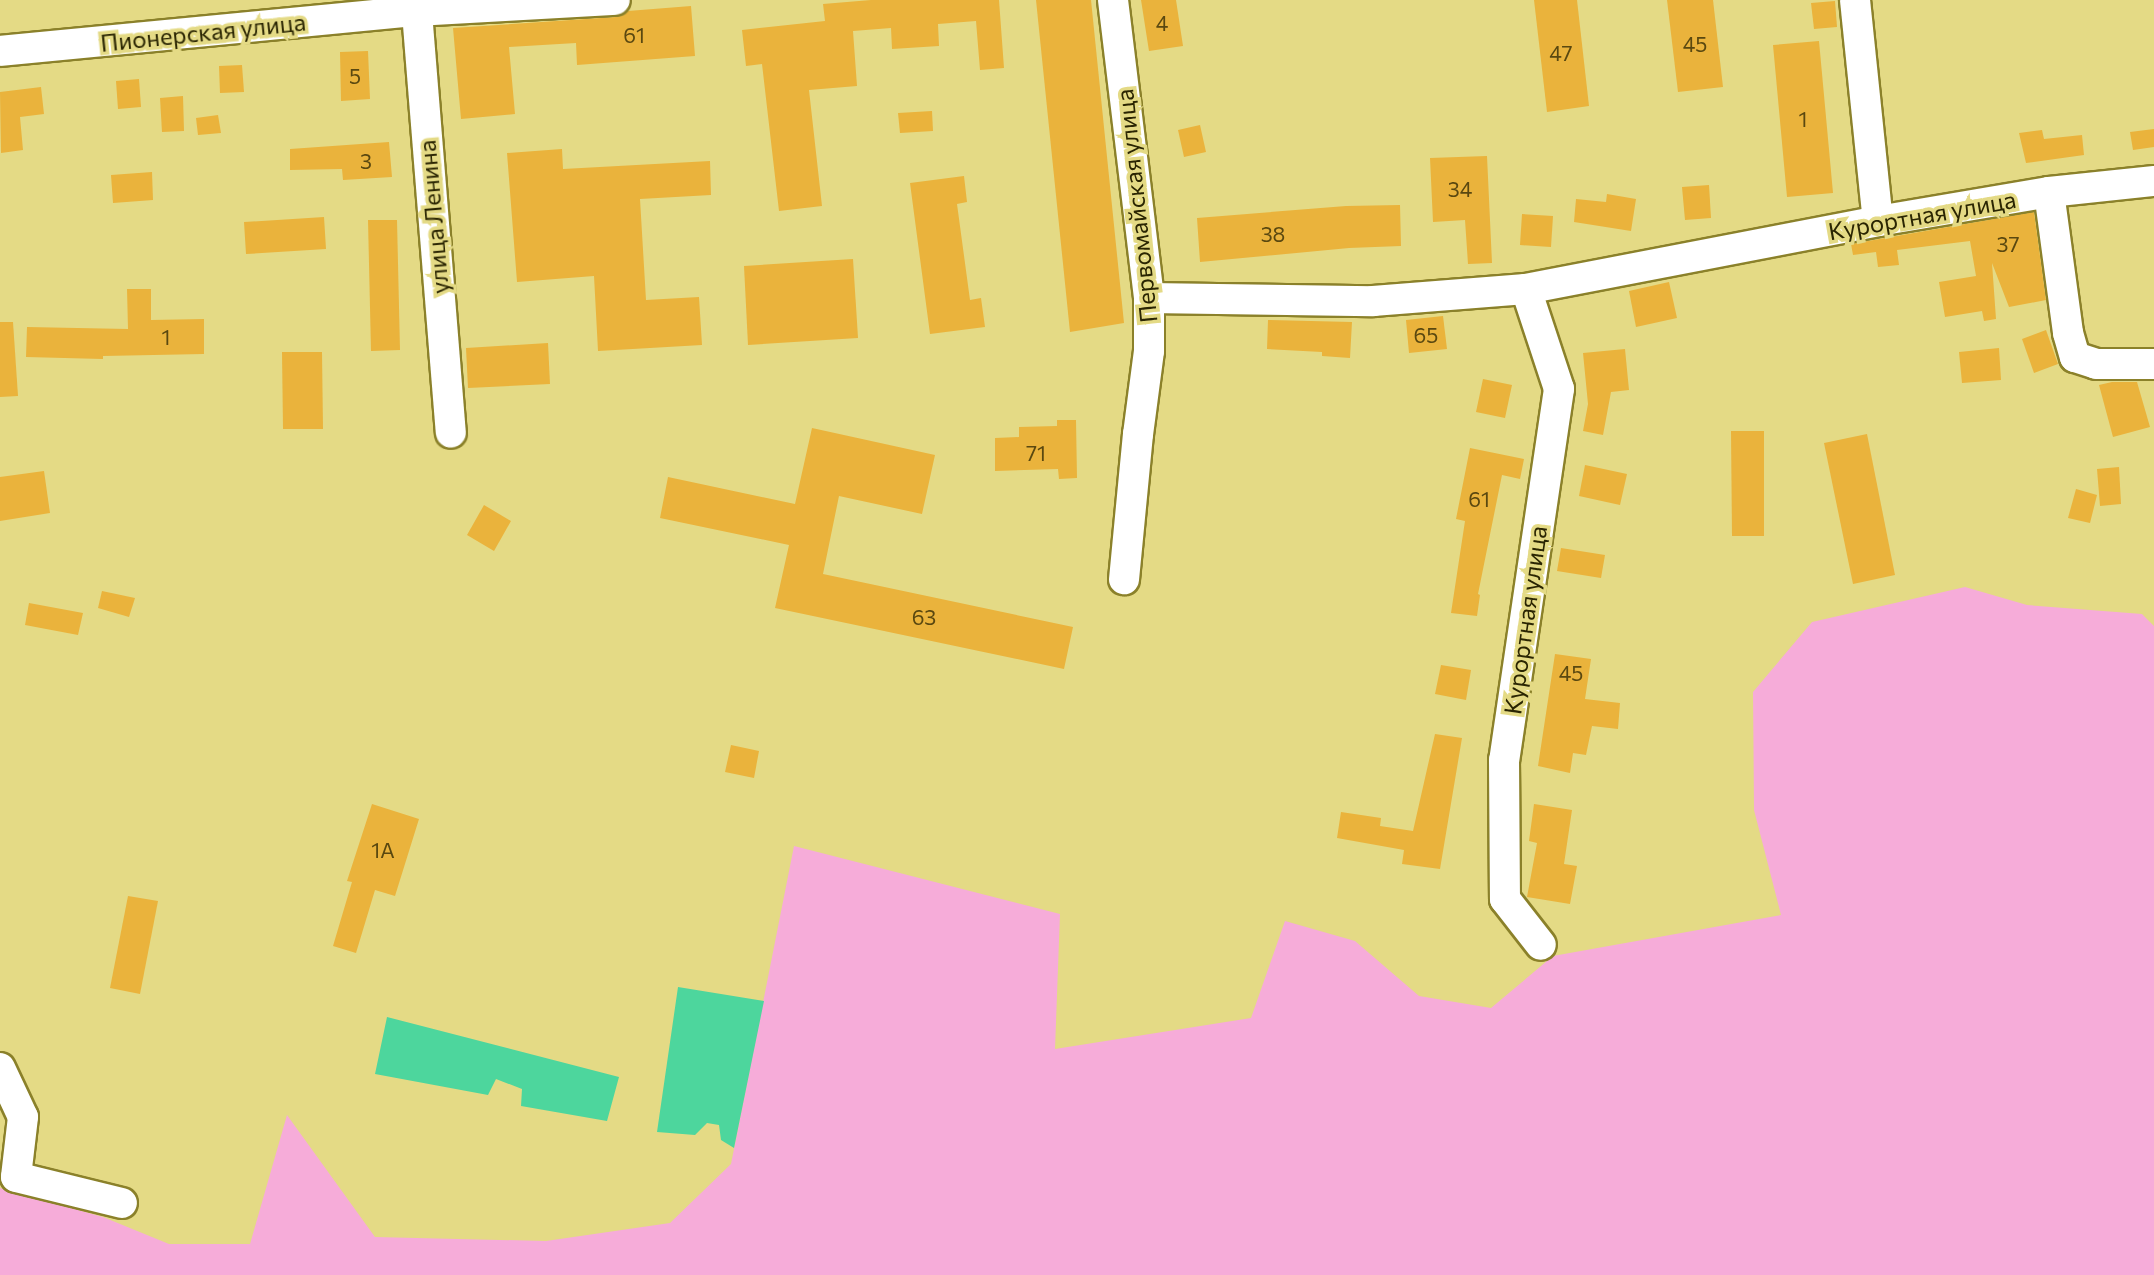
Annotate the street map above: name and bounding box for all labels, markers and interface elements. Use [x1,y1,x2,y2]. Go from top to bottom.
street label: Пионерская улица [99,7,307,57]
house number: 4 [1156,10,1168,36]
house number: 61 [623,22,645,48]
house number: 45 [1683,31,1707,57]
house number: 47 [1549,40,1573,66]
house number: 5 [349,63,361,89]
street label: Первомайская улица [1109,88,1163,324]
house number: 1 [1799,106,1807,132]
street label: улица Ленина [412,139,454,295]
house number: 3 [360,148,372,174]
house number: 34 [1448,176,1472,202]
street label: Курортная улица [1826,184,2018,246]
house number: 38 [1261,221,1285,247]
house number: 37 [1997,231,2019,257]
house number: 65 [1414,322,1438,348]
house number: 1 [162,324,170,350]
house number: 71 [1026,440,1046,466]
house number: 61 [1468,486,1490,512]
street label: Курортная улица [1498,524,1552,716]
house number: 63 [912,604,936,630]
house number: 45 [1559,660,1583,686]
house number: 1А [371,837,395,863]

